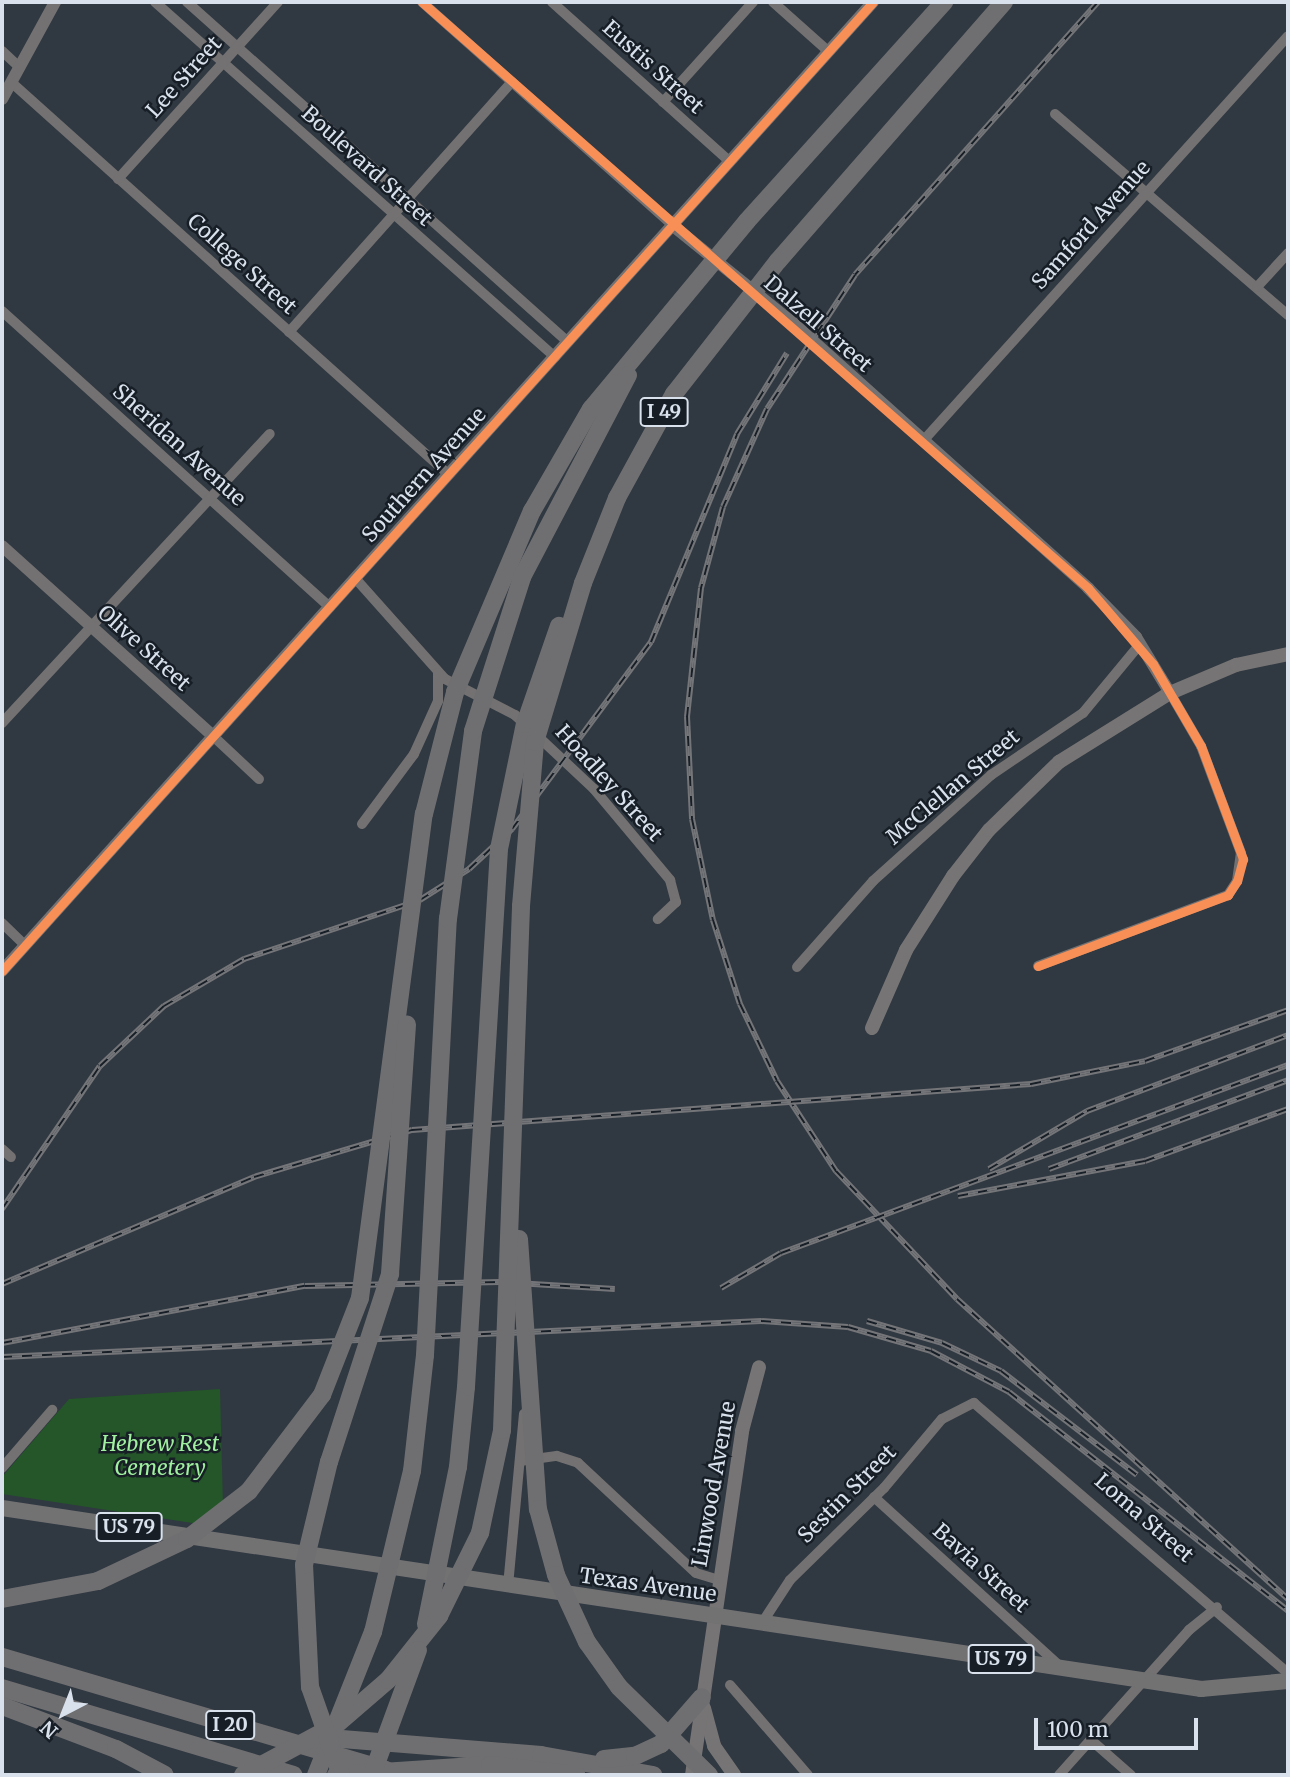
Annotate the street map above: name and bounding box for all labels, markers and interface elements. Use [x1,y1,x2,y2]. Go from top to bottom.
street label: Eustis Street [597,15,709,119]
street label: Lee Street [141,31,227,123]
street label: Boulevard Street [296,101,438,231]
street label: Samford Avenue [1027,155,1155,295]
street label: College Street [182,208,302,320]
street label: Dalzell Street [759,270,877,378]
street label: Sheridan Avenue [107,379,251,511]
road number: I 49 [640,396,688,428]
street label: Southern Avenue [357,402,491,548]
street label: Olive Street [93,600,195,696]
street label: Hoadley Street [550,720,668,846]
street label: McClellan Street [881,724,1025,850]
street label: Linwood Avenue [687,1399,741,1569]
park label: Hebrew Rest Cemetery [101,1431,219,1481]
street label: Sestin Street [793,1440,901,1548]
street label: Loma Street [1089,1468,1199,1568]
road number: US 79 [94,1512,164,1542]
street label: Bavia Street [928,1518,1034,1618]
street label: Texas Avenue [578,1563,718,1607]
road number: US 79 [966,1644,1036,1674]
north arrow [28,1679,98,1749]
scale bar [1038,1704,1202,1748]
road number: I 20 [204,1709,256,1740]
text: N [35,1716,63,1744]
text: 100 m [1047,1716,1109,1743]

